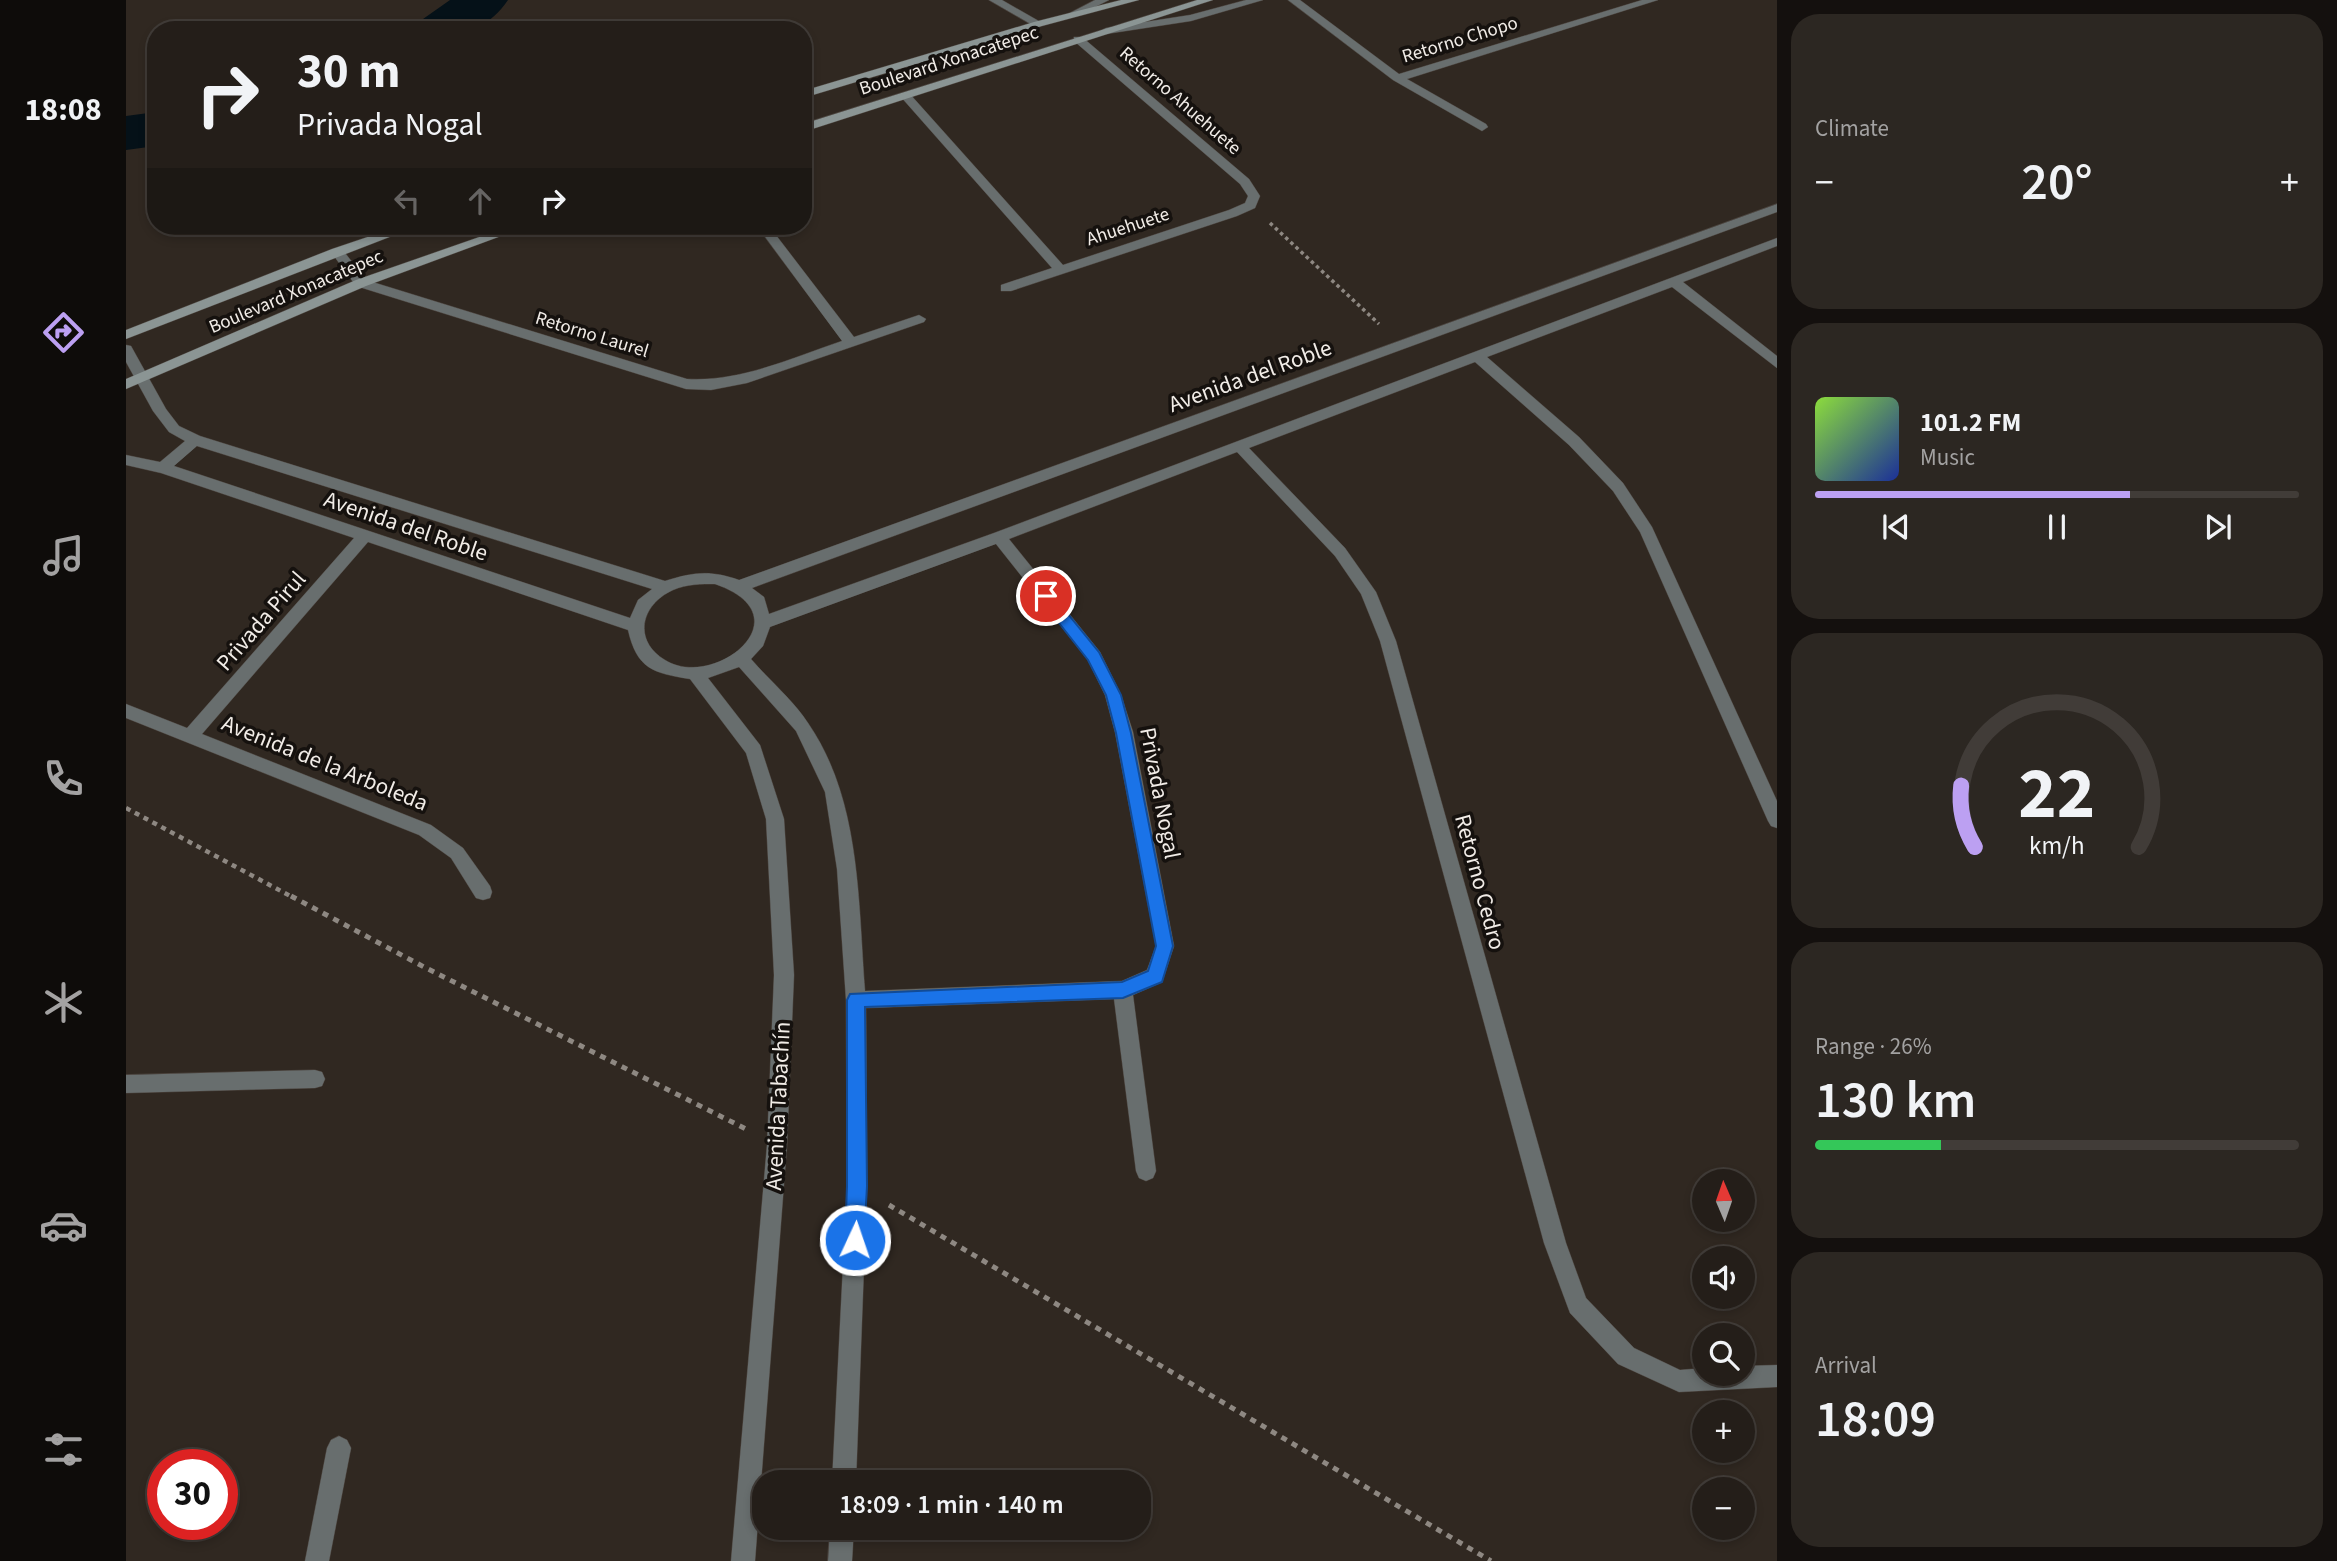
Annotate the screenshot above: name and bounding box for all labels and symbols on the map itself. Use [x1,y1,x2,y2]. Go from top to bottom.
street label: Retorno Chopo [1399,10,1521,70]
street label: Boulevard Xonacatepec [856,19,1042,103]
street label: Retorno Ahuehuete [1113,41,1247,161]
street label: Ahuehuete [1083,201,1173,253]
street label: Boulevard Xonacatepec [205,243,388,341]
street label: Retorno Laurel [532,305,652,365]
street label: Avenida del Roble [1164,331,1336,421]
street label: Avenida del Roble [320,482,492,570]
street label: Privada Pirul [208,564,314,678]
pin [1016,566,1076,626]
street label: Avenida de la Arboleda [217,707,433,819]
street label: Privada Nogal [1131,724,1189,862]
street label: Retorno Cedro [1446,811,1514,953]
street label: Avenida Tabachín [757,1021,799,1191]
north arrow [1692,1169,1755,1232]
position arrow [818,1203,892,1277]
speed limit sign: 30 [147,1449,238,1540]

